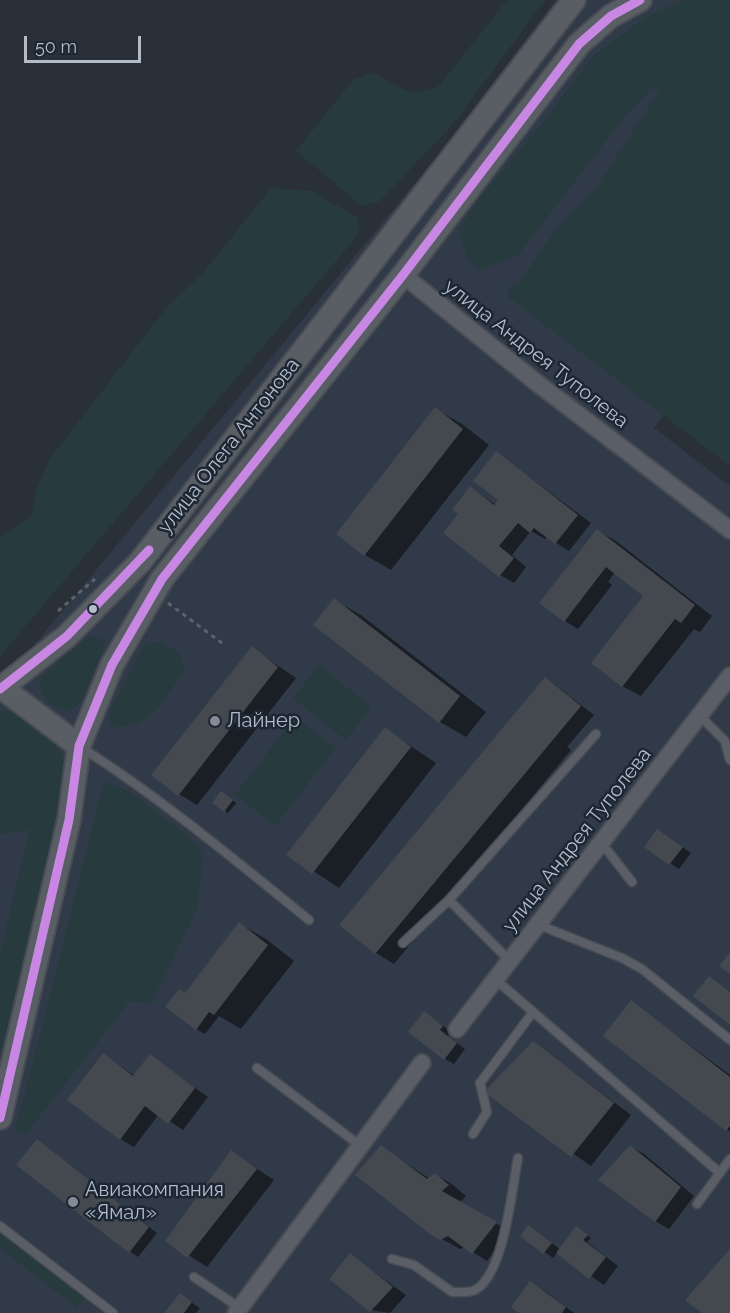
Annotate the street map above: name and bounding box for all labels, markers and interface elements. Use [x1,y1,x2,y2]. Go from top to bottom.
scale bar [27,24,144,62]
text: 50 m [35,36,77,57]
street label: улица Андрея Туполева [439,275,633,433]
street label: улица Олега Антонова [153,354,305,538]
unlabelled marker [87,603,99,615]
place label: Лайнер [227,709,300,733]
marker: Лайнер [208,714,222,728]
street label: улица Андрея Туполева [498,743,656,937]
place label: Авиакомпания «Ямал» [85,1178,224,1225]
marker: Авиакомпания «Ямал» [66,1195,80,1209]

